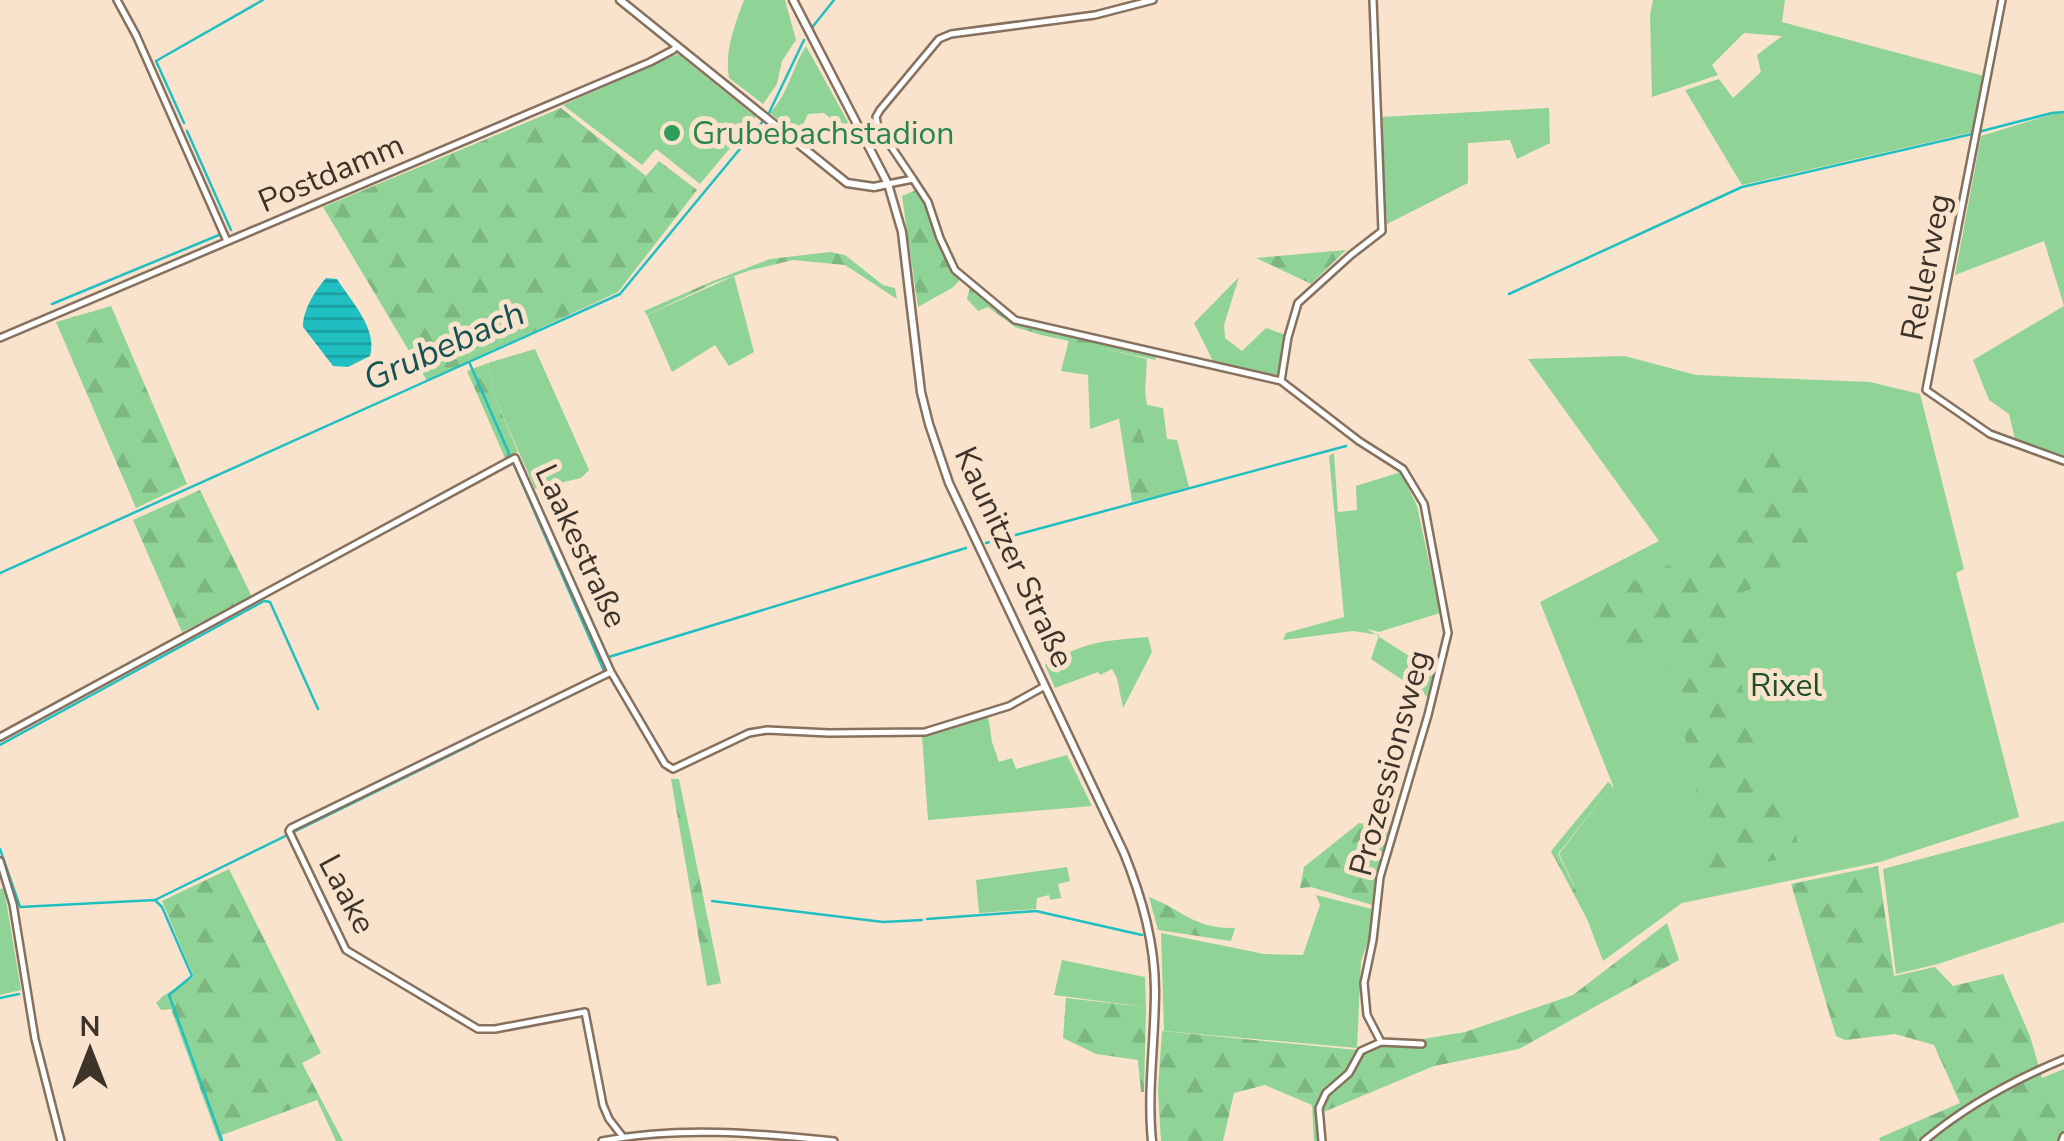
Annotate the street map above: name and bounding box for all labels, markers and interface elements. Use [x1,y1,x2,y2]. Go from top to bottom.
place label: Grubebachstadion [692,112,954,155]
marker: Grubebachstadion [661,122,683,144]
street label: Postdamm [252,123,410,223]
street label: Rellerweg [1891,190,1961,344]
water label: Grubebach [356,290,532,402]
street label: Kaunitzer Straße [944,440,1084,674]
street label: Laakestraße [524,457,638,635]
street label: Prozessionsweg [1339,645,1441,881]
park label: Rixel [1750,664,1822,707]
street label: Laake [308,847,386,941]
north arrow [40,1001,140,1101]
text: N [80,1008,100,1046]

